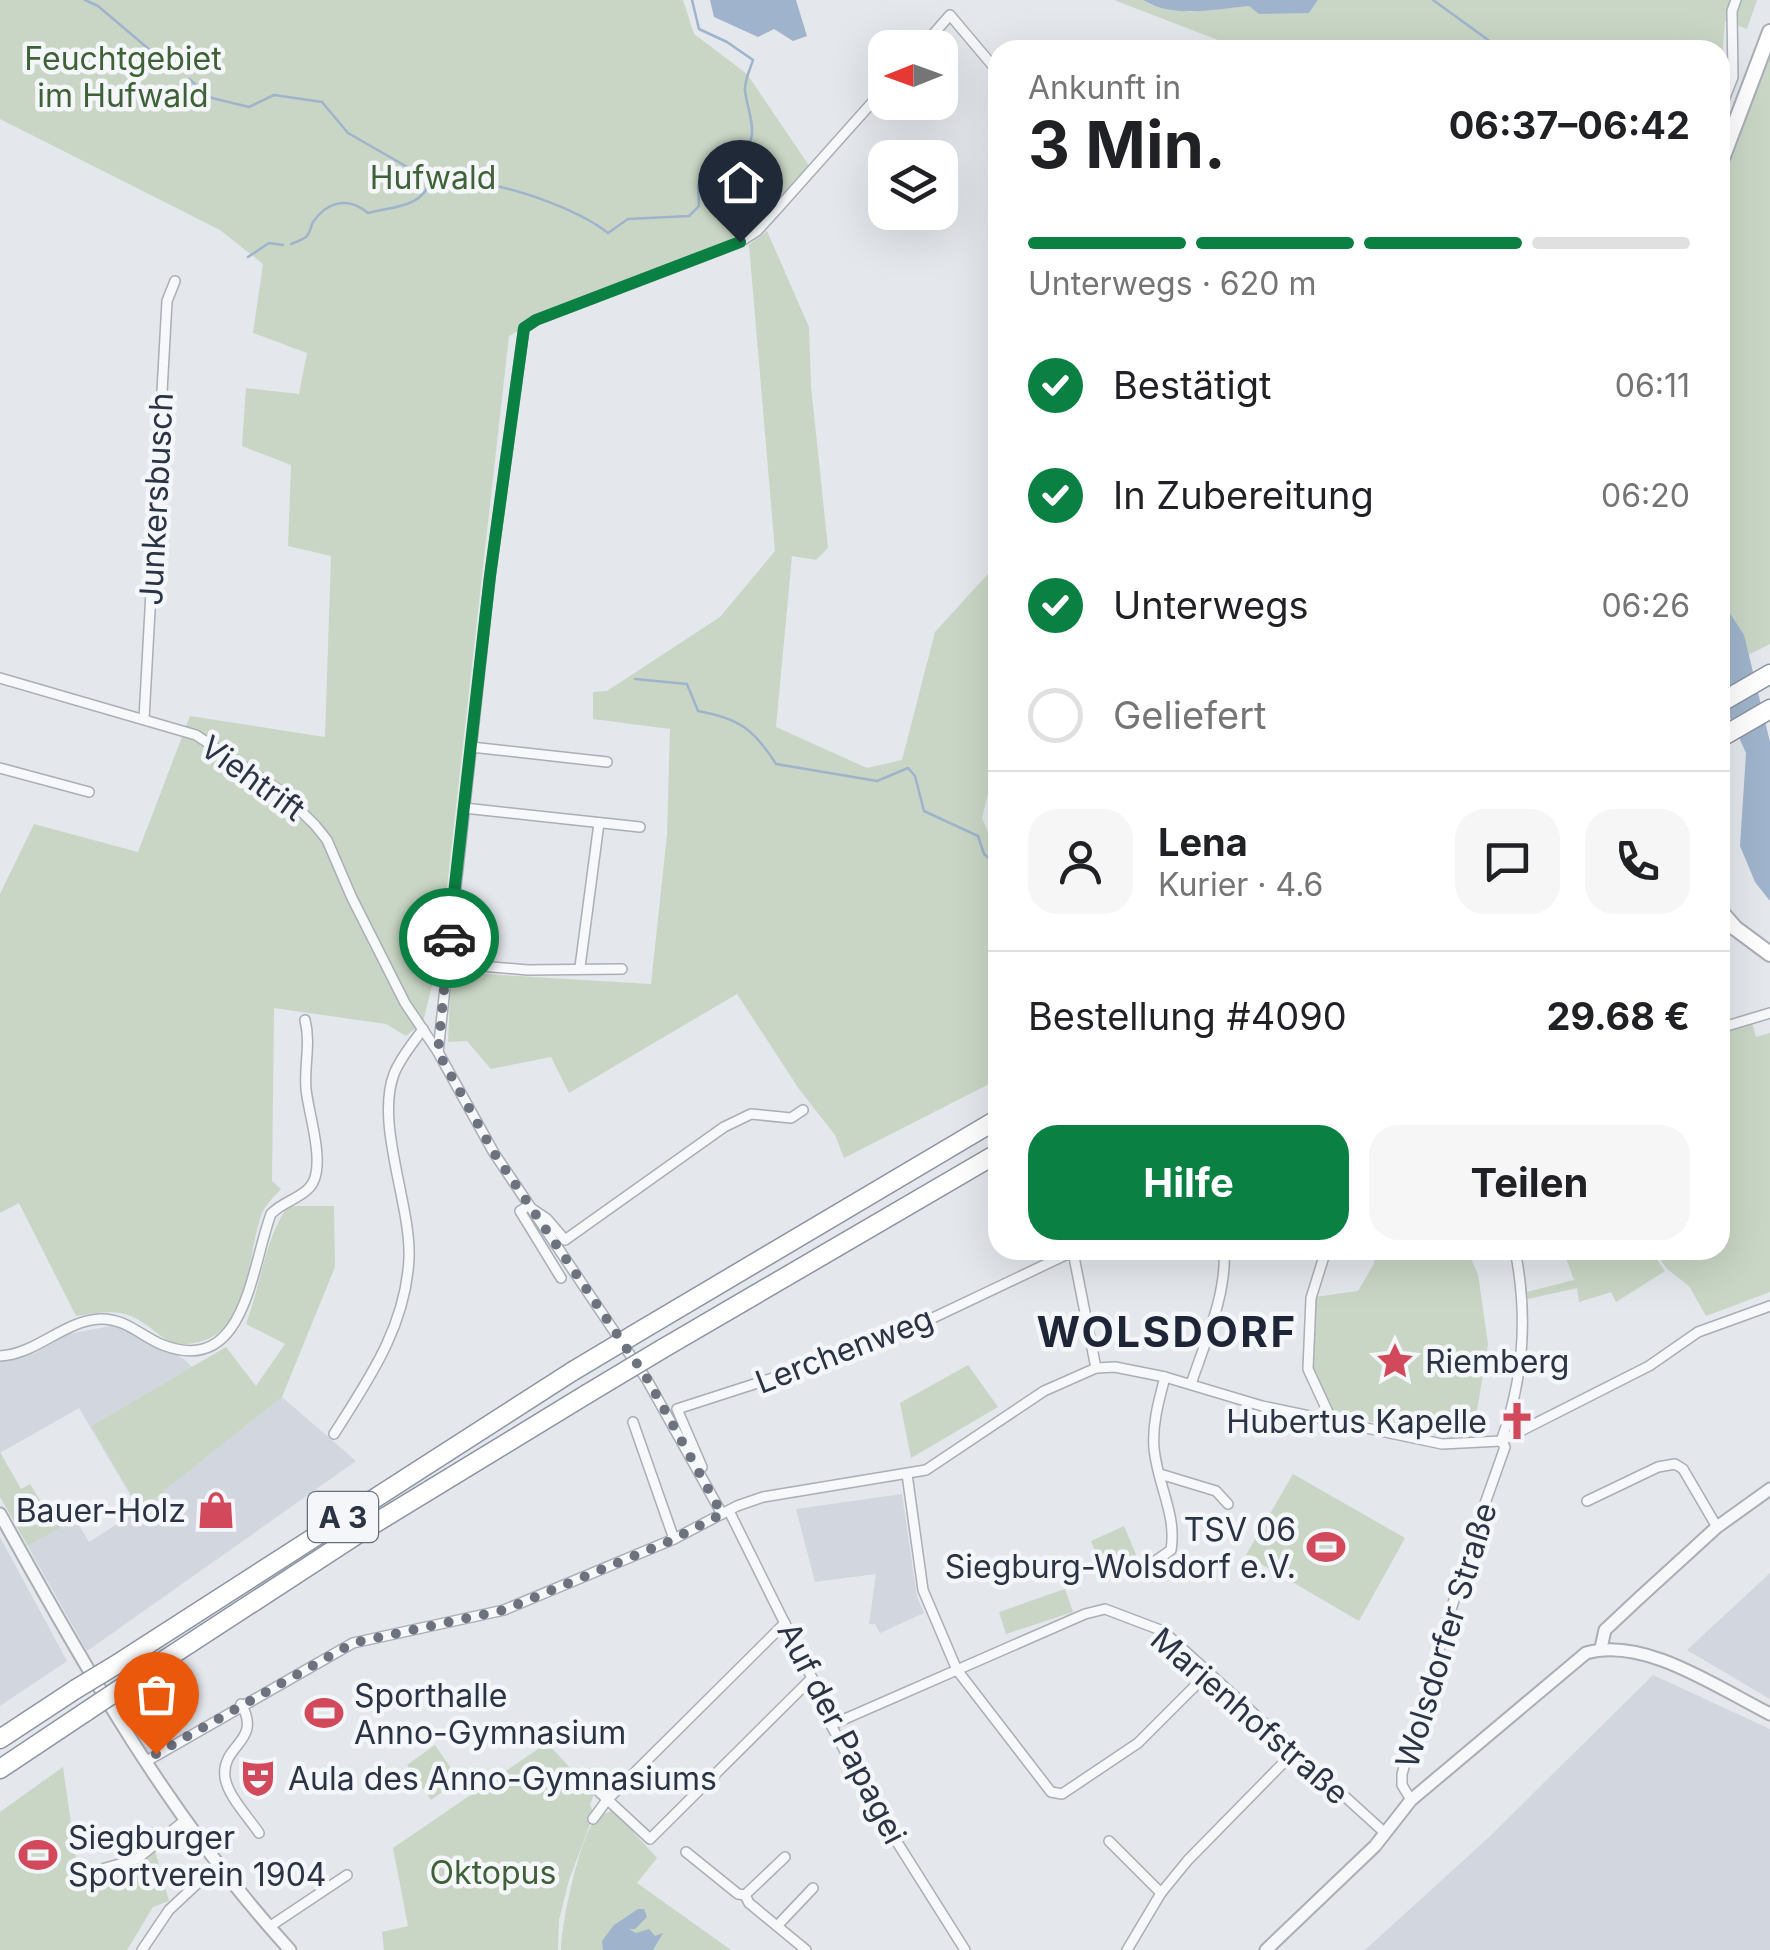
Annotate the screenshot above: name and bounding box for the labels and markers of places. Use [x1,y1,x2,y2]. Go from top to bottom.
pin [698,140,783,243]
place icon: Riemberg [1374,1340,1416,1382]
place label: Riemberg [1425,1342,1569,1381]
church icon: Hubertus Kapelle [1496,1400,1538,1442]
place label: Hubertus Kapelle [1226,1402,1487,1441]
shop icon: Bauer-Holz [195,1489,237,1531]
place label: Bauer-Holz [16,1491,186,1530]
place label: TSV 06 Siegburg-Wolsdorf e.V. [945,1510,1296,1586]
sports icon: TSV 06 Siegburg-Wolsdorf e.V. [1305,1526,1347,1568]
pin [114,1652,199,1755]
place label: Sporthalle Anno-Gymnasium [354,1676,626,1752]
sports icon: Sporthalle Anno-Gymnasium [303,1692,345,1734]
theatre icon: Aula des Anno-Gymnasiums [237,1757,279,1799]
place label: Aula des Anno-Gymnasiums [288,1759,717,1798]
place label: Siegburger Sportverein 1904 [68,1818,327,1894]
sports icon: Siegburger Sportverein 1904 [17,1834,59,1876]

